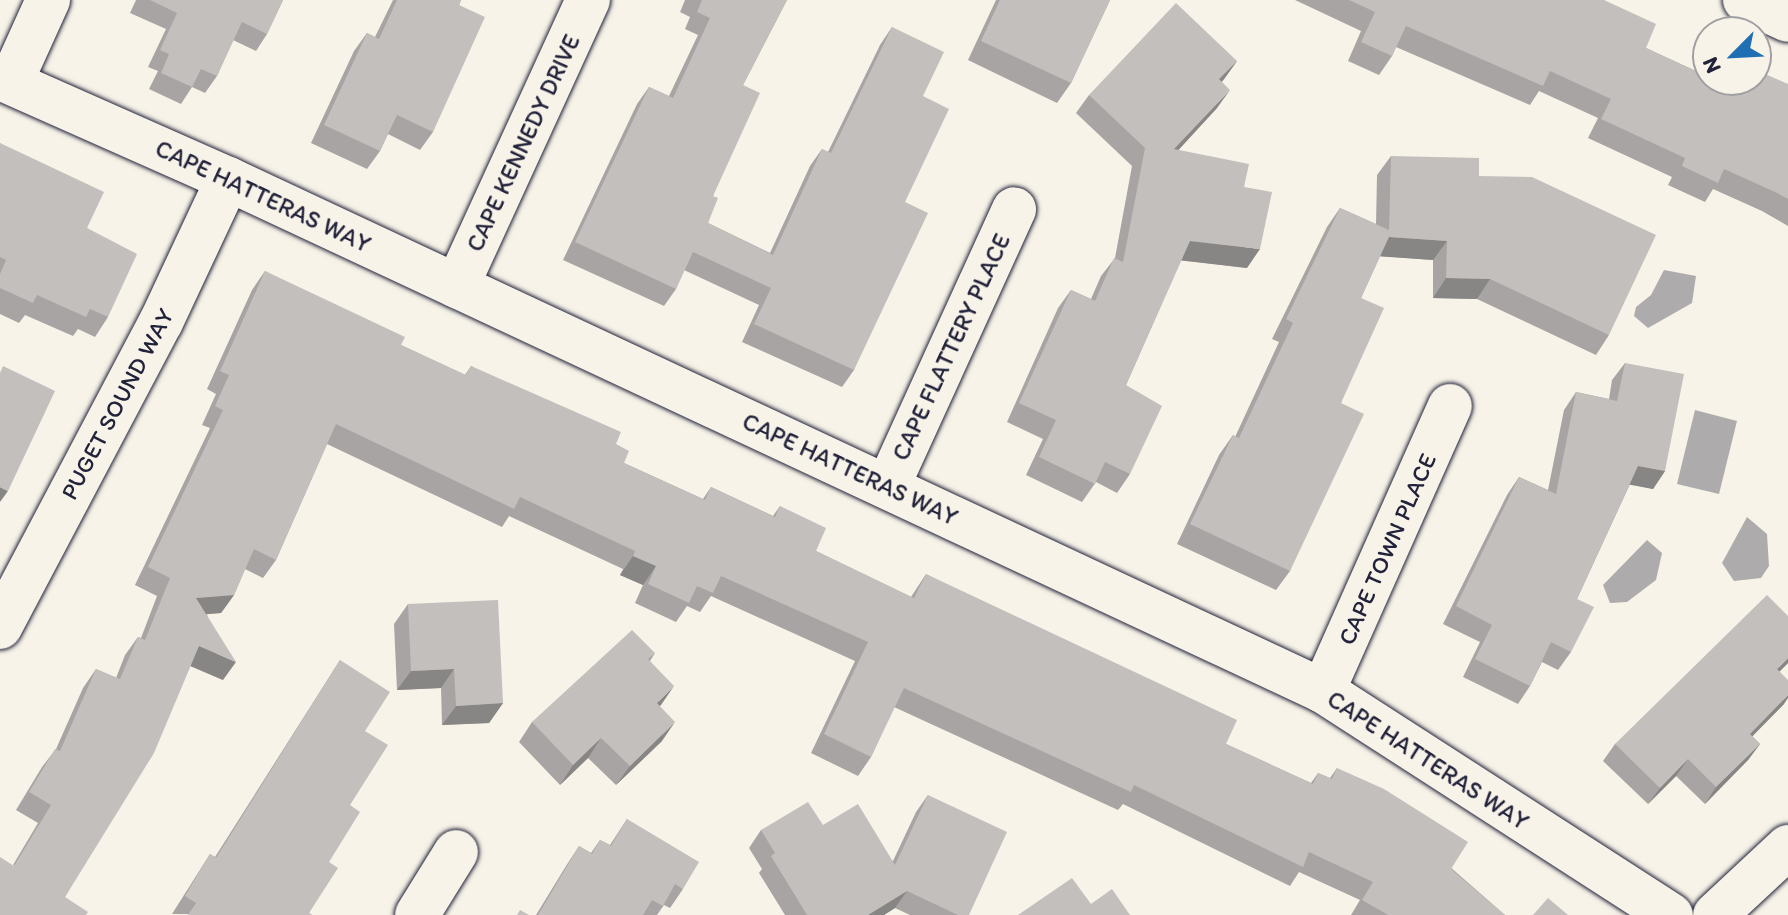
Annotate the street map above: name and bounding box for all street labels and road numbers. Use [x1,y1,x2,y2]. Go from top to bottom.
street label: CAPE KENNEDY DRIVE [459,28,587,258]
street label: CAPE HATTERAS WAY [151,134,375,258]
street label: CAPE FLATTERY PLACE [886,229,1016,465]
street label: PUGET SOUND WAY [55,304,179,504]
street label: CAPE HATTERAS WAY [738,407,962,531]
street label: CAPE TOWN PLACE [1332,449,1442,649]
street label: CAPE HATTERAS WAY [1322,684,1534,836]

